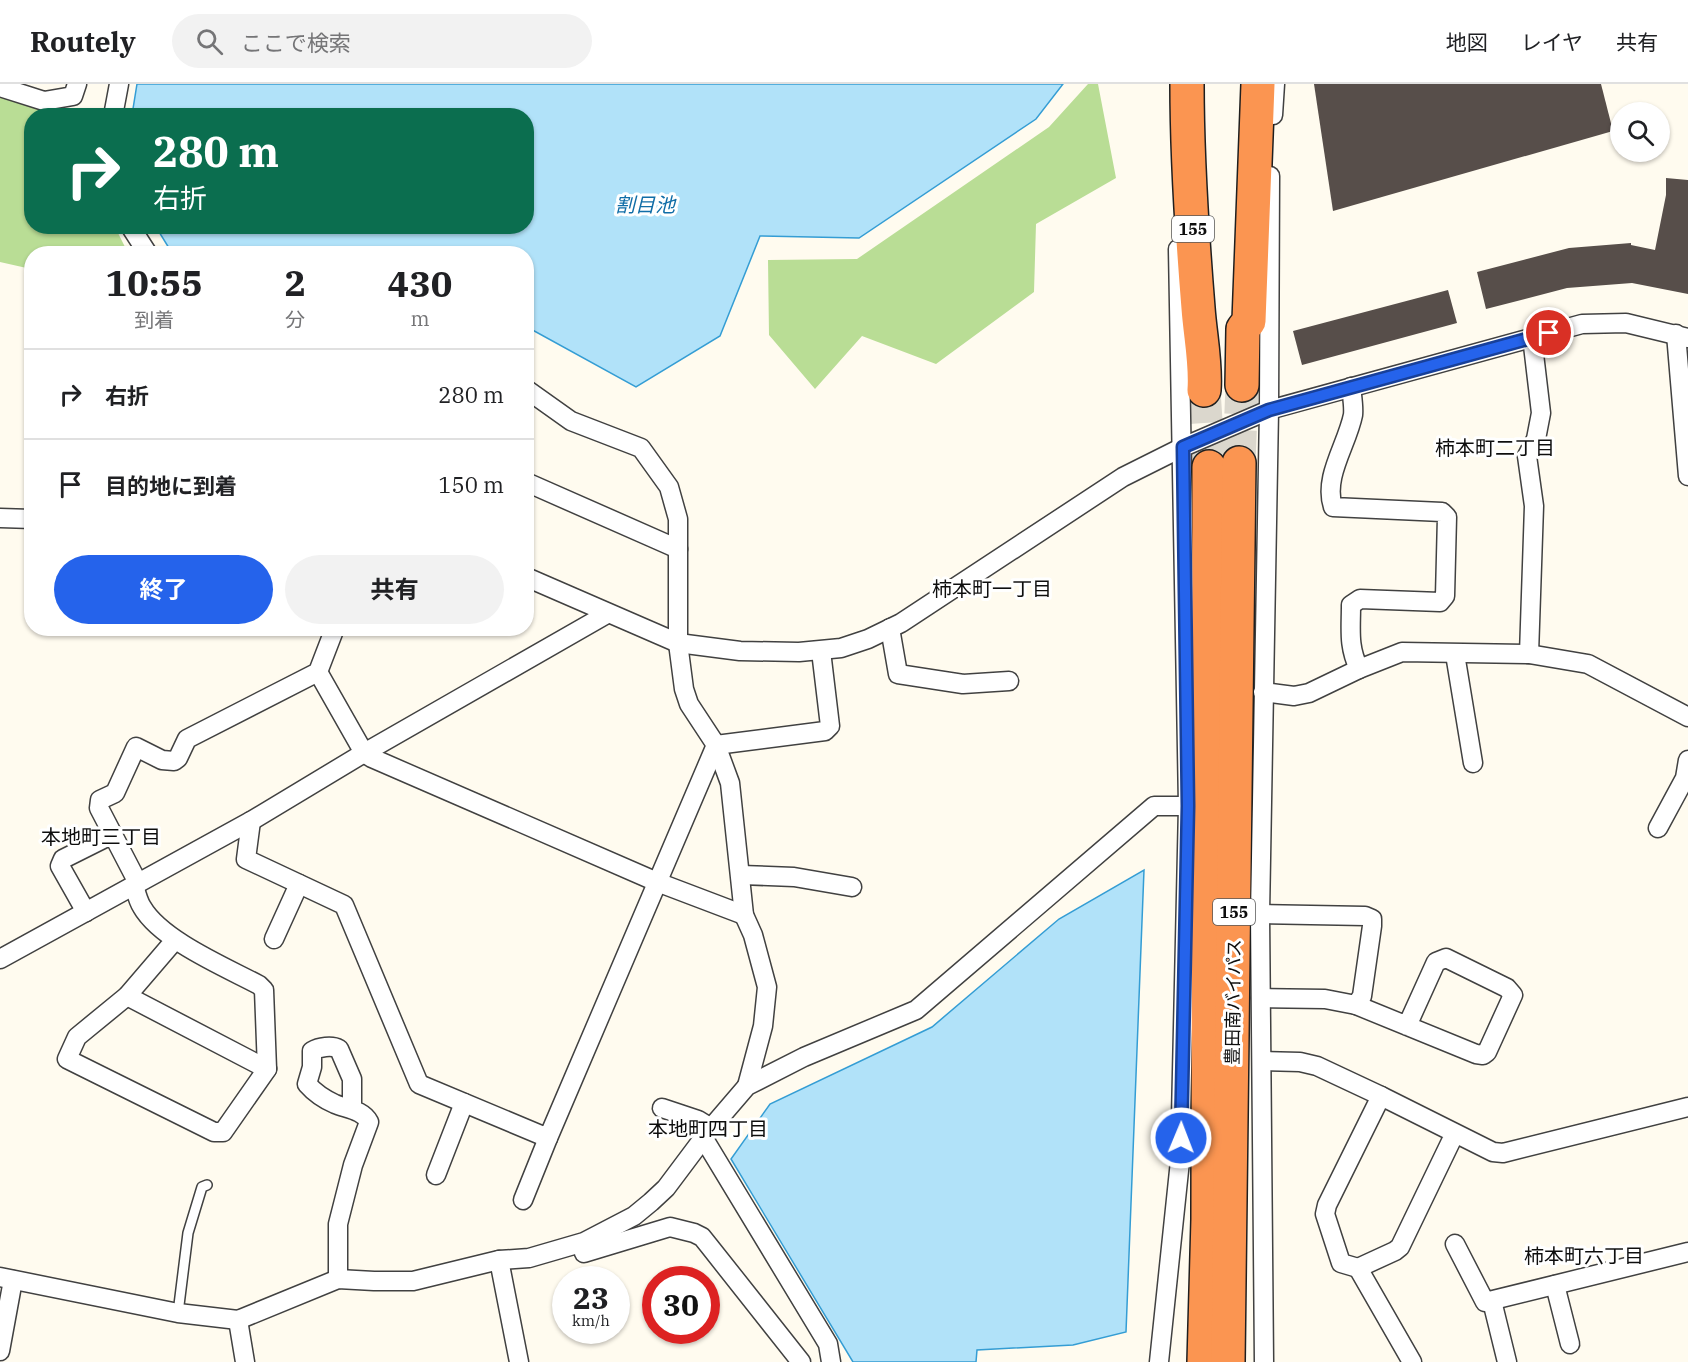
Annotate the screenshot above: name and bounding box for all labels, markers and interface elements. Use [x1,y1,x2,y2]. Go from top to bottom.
search box [172,14,592,68]
text: Routely [30,23,136,60]
icon: search [193,25,226,58]
text: ここで検索 [241,28,351,57]
text: 地図 [1446,28,1488,56]
text: レイヤ [1521,28,1583,56]
text: 共有 [1616,28,1658,56]
map controls [1610,102,1670,162]
button: search [1610,102,1670,162]
text: 280 m [153,124,279,179]
icon: right [54,132,132,210]
text: 右折 [153,180,207,215]
water label: 割目池 [615,191,677,218]
road number: 155 [1172,216,1214,242]
text: 10:55 [106,259,203,306]
text: 2 [284,259,306,306]
text: 430 [388,260,452,307]
text: m [410,305,430,332]
text: 到着 [134,306,174,333]
text: 分 [285,306,305,333]
pin [1523,307,1574,358]
icon: arrive [1532,316,1565,349]
icon: right [54,378,87,411]
text: 280 m [438,380,504,409]
text: 右折 [105,381,149,410]
district label: 柿本町二丁目 [1435,434,1555,461]
icon: arrive [54,468,87,501]
text: 150 m [438,470,504,499]
text: 目的地に到着 [105,471,237,500]
button: 終了 [54,555,273,624]
button: 共有 [285,555,504,624]
district label: 柿本町一丁目 [932,575,1052,602]
district label: 本地町三丁目 [41,823,161,850]
road number: 155 [1213,899,1255,925]
street label: 豊田南バイパス [1220,939,1246,1065]
position arrow [1149,1106,1213,1170]
district label: 本地町四丁目 [648,1115,768,1142]
district label: 柿本町六丁目 [1524,1242,1644,1269]
speed limit sign: 30 [642,1266,720,1344]
text: 23 [573,1278,609,1317]
text: km/h [572,1311,610,1330]

